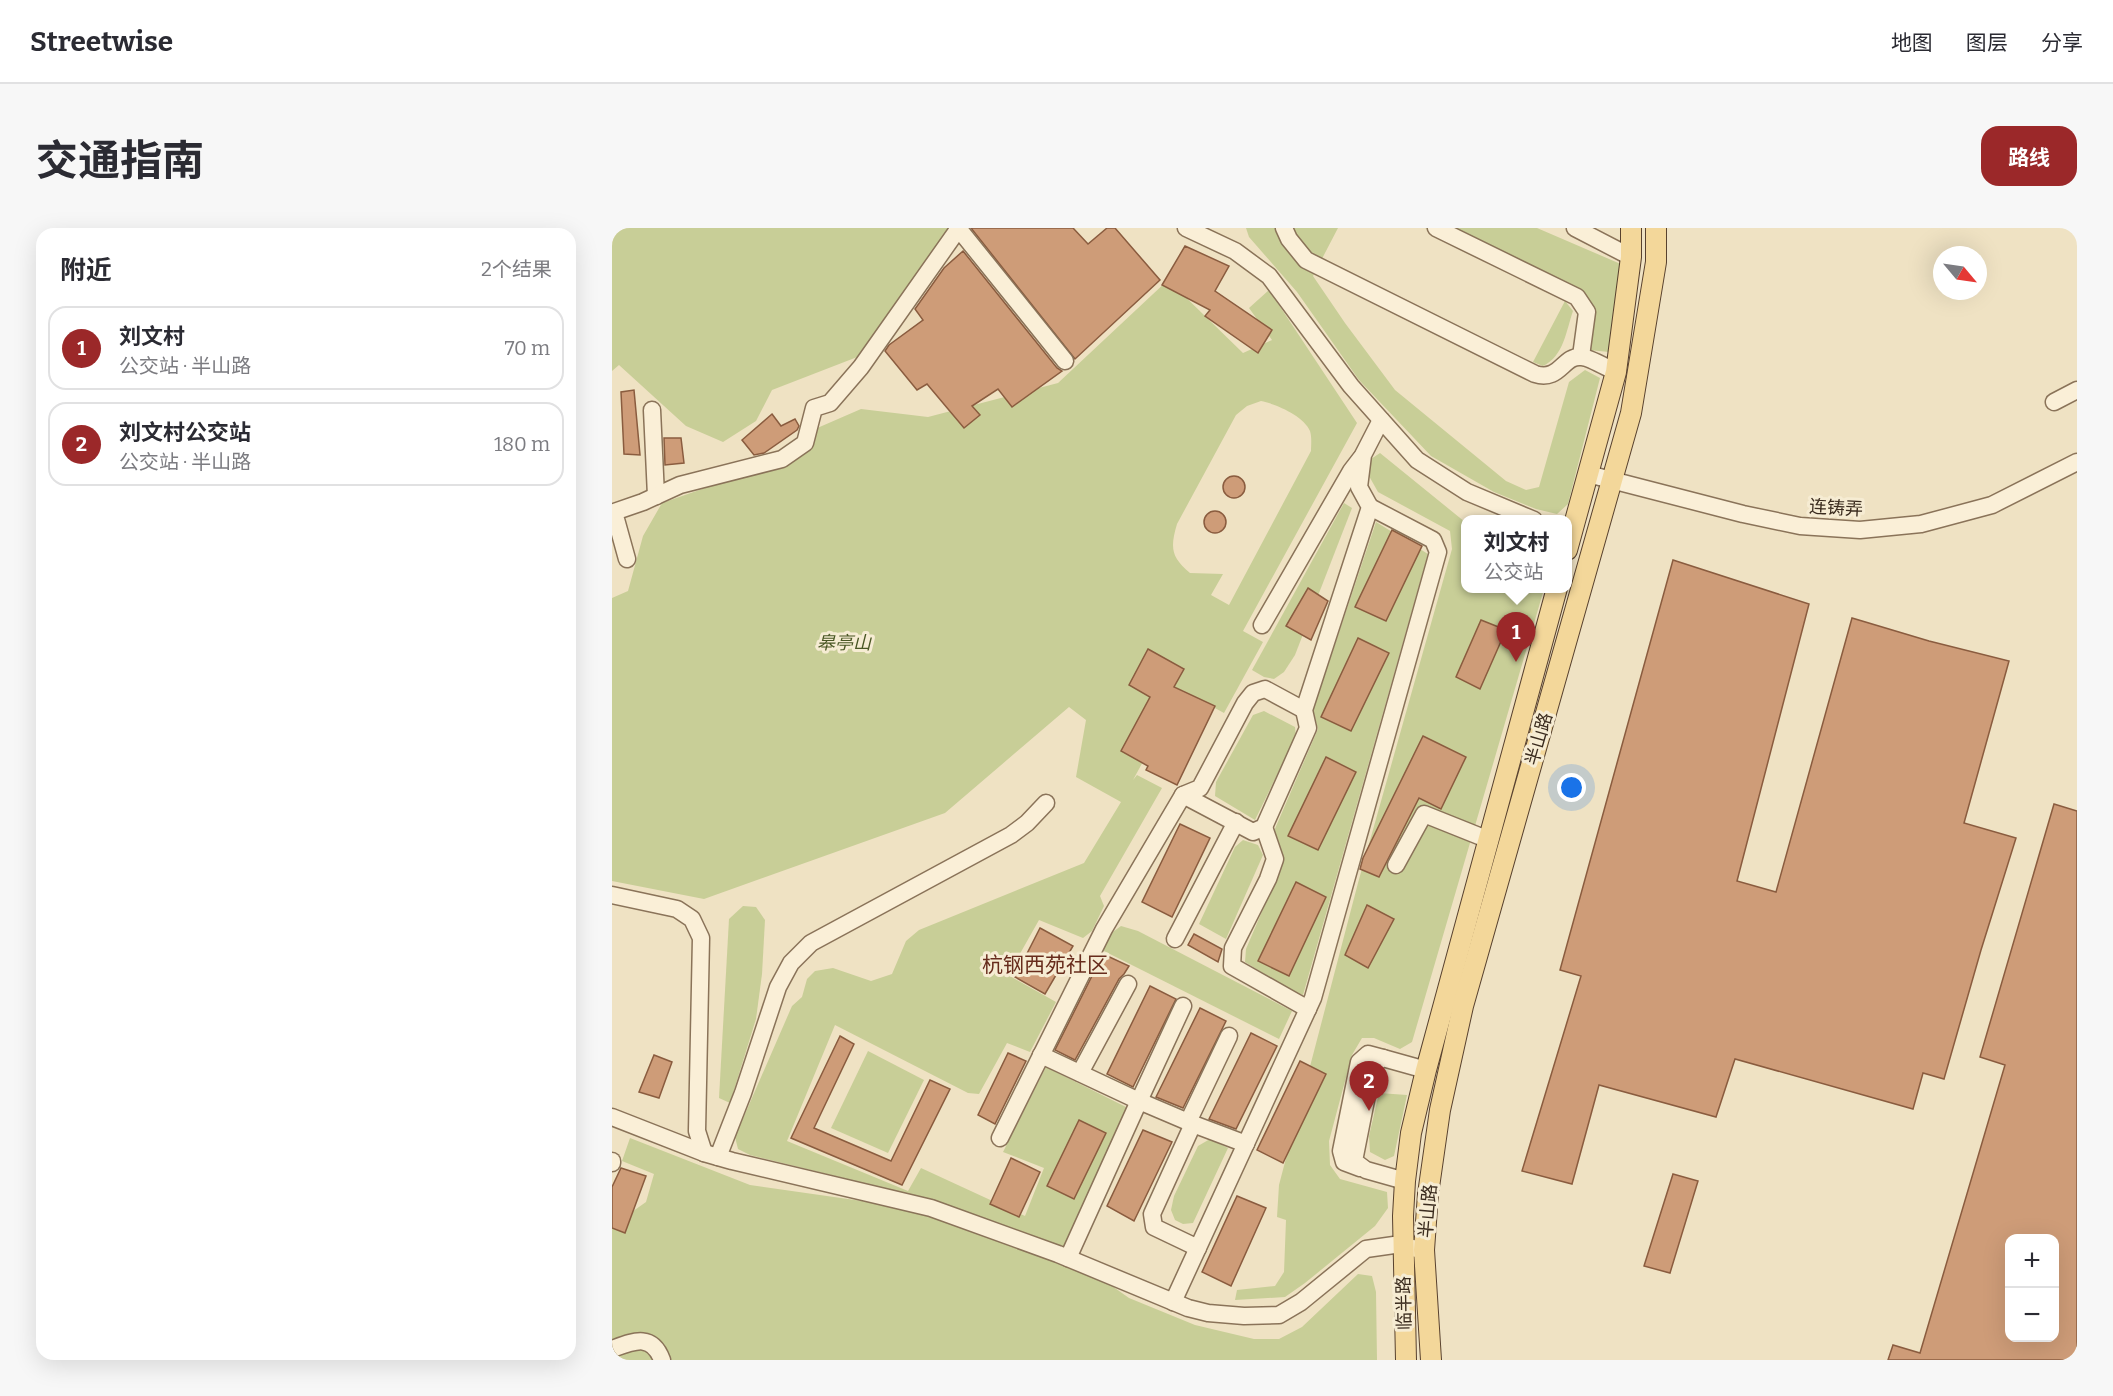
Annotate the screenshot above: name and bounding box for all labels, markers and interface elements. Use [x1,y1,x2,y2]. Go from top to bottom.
text: Streetwise [30,25,173,58]
text: 地图 [1891,30,1933,56]
text: 图层 [1966,30,2008,56]
text: 分享 [2041,30,2083,56]
button: 路线 [1981,126,2077,186]
text: 交通指南 [36,136,204,186]
north arrow [1933,246,1987,300]
text: 附近 [60,255,112,286]
text: 2个结果 [481,257,552,281]
text: 刘文村 [119,323,185,350]
text: 1 [77,336,86,360]
text: 70 m [504,336,550,360]
text: 公交站 · 半山路 [119,354,251,378]
text: 刘文村公交站 [119,419,251,446]
text: 2 [76,432,87,456]
text: 180 m [494,432,550,456]
text: 公交站 · 半山路 [119,450,251,474]
street label: 连铸弄 [1808,496,1864,520]
popup [1461,515,1572,593]
text: 刘文村 [1483,529,1550,556]
text: 公交站 [1483,560,1543,584]
pin: 1 [1496,612,1536,662]
park label: 皋亭山 [817,632,872,654]
street label: 半山路 [1521,710,1557,768]
your location [1557,773,1586,802]
district label: 杭钢西苑社区 [982,952,1108,978]
pin: 2 [1350,1062,1389,1111]
street label: 半山路 [1415,1183,1441,1239]
map controls [2005,1234,2059,1342]
button: + [2005,1234,2059,1288]
street label: 临半路 [1393,1276,1415,1330]
button: − [2005,1288,2059,1342]

